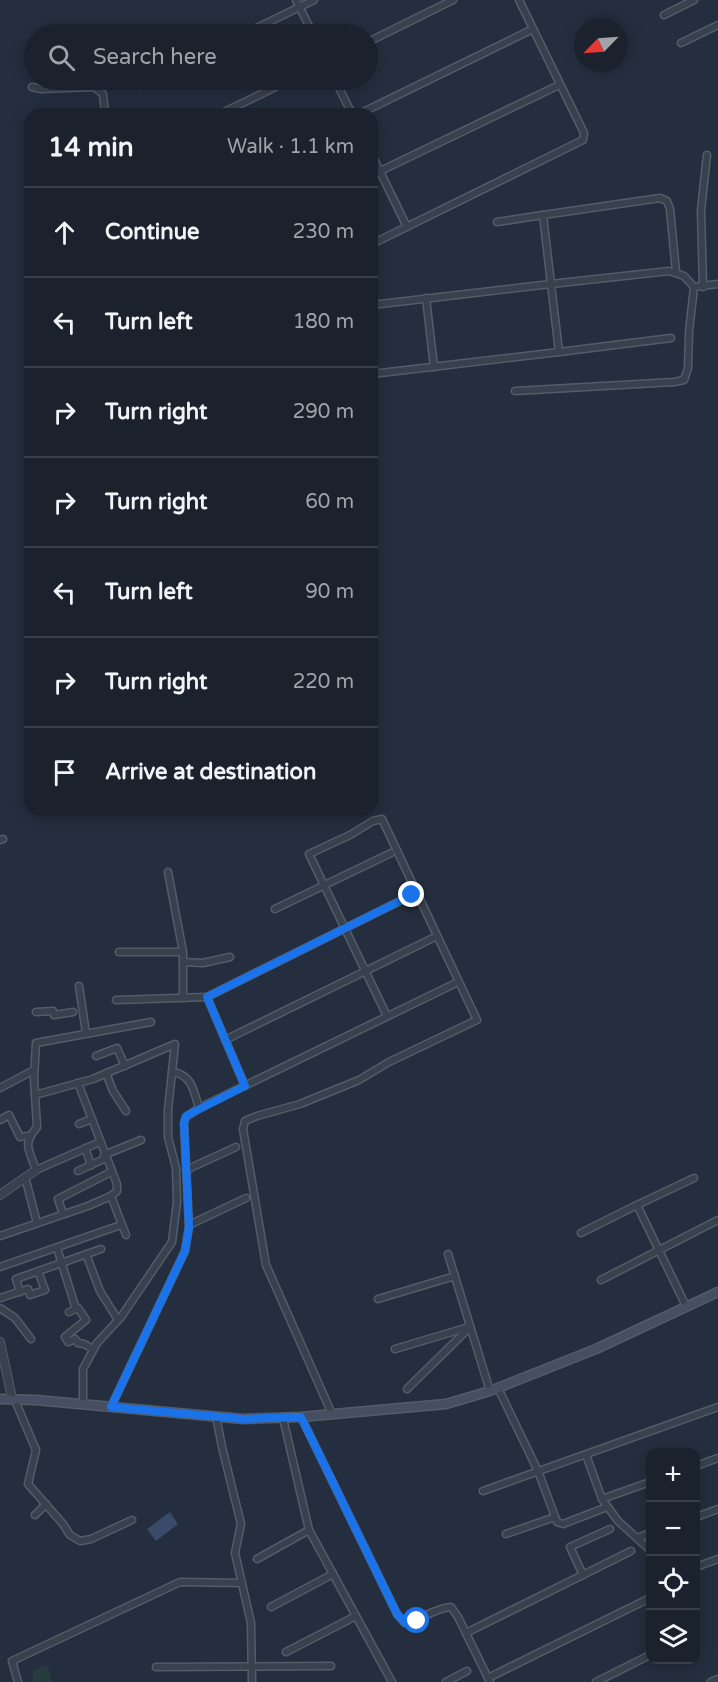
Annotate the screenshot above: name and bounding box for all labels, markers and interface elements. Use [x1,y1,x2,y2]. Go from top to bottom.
north arrow [574,18,628,72]
search box [24,24,378,90]
icon: search [45,41,78,74]
text: Search here [93,44,217,70]
text: 14 min [48,132,134,163]
text: Walk · 1.1 km [227,135,354,159]
icon: ahead [48,216,81,249]
text: Continue [105,219,200,245]
text: 230 m [293,220,354,244]
icon: left [48,306,81,339]
text: Turn left [105,309,193,335]
text: 180 m [293,310,354,334]
icon: right [48,396,81,429]
text: Turn right [105,399,207,425]
text: 290 m [293,400,354,424]
icon: right [48,486,81,519]
text: Turn right [105,489,207,515]
text: 60 m [305,490,354,514]
icon: left [48,576,81,609]
text: Turn left [105,579,193,605]
text: 90 m [305,580,354,604]
icon: right [48,666,81,699]
text: Turn right [105,669,207,695]
text: 220 m [293,670,354,694]
icon: arrive [48,756,81,789]
text: Arrive at destination [105,759,316,785]
route end [398,881,424,907]
map controls [646,1448,700,1664]
button: + [646,1448,700,1502]
button: − [646,1502,700,1556]
button: locate [646,1556,700,1610]
route start [403,1607,429,1633]
button: layers [646,1610,700,1664]

